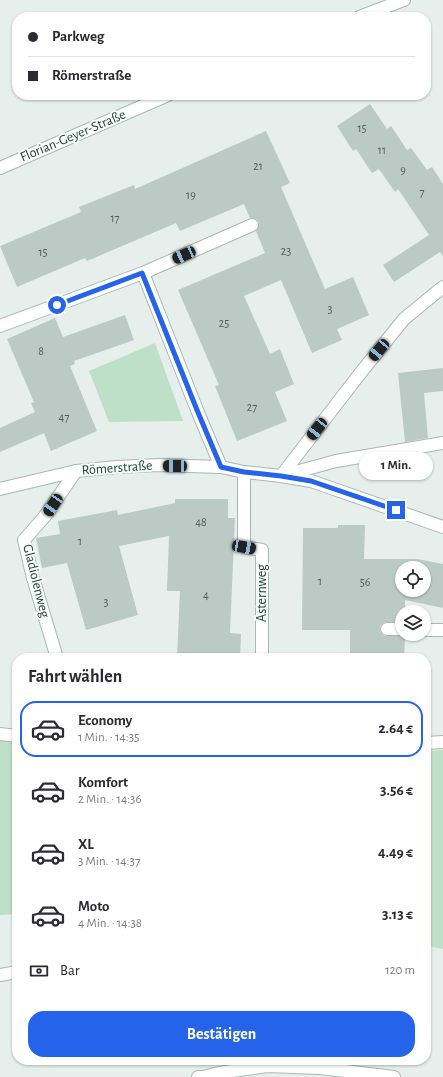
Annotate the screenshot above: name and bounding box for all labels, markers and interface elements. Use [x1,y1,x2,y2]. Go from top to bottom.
text: Parkweg [52,29,104,44]
text: Römerstraße [52,68,131,83]
street label: Florian-Geyer-Straße [18,107,128,165]
house number: 15 [357,122,367,134]
house number: 11 [378,144,386,156]
house number: 21 [253,160,263,172]
house number: 9 [400,164,406,176]
house number: 7 [419,186,425,198]
house number: 19 [186,189,196,201]
house number: 17 [110,212,120,224]
car [171,245,197,265]
house number: 23 [281,245,291,257]
house number: 15 [38,246,48,258]
route start [48,296,66,314]
house number: 3 [328,303,333,315]
house number: 25 [219,317,229,329]
car [367,337,391,363]
house number: 8 [38,345,44,357]
house number: 27 [247,401,257,413]
house number: 47 [59,411,69,423]
car [305,416,329,442]
callout: 1 Min. [359,452,433,480]
street label: Römerstraße [81,459,153,477]
text: 1 Min. [381,459,411,472]
car [163,460,187,472]
car [41,492,65,518]
route end [387,501,405,519]
house number: 48 [195,516,207,528]
house number: 1 [78,535,82,547]
car [231,539,257,555]
street label: Gladiolenweg [20,543,52,619]
map controls [395,561,431,641]
button: locate [395,561,431,597]
street label: Asternweg [255,564,269,622]
house number: 1 [318,575,322,587]
house number: 56 [360,576,371,588]
house number: 4 [203,589,209,601]
house number: 3 [104,596,109,608]
button: layers [395,605,431,641]
text: Fahrt wählen [28,668,122,686]
icon: car [30,711,66,747]
text: Economy [78,713,132,728]
text: 2.64 € [378,721,413,736]
text: 1 Min. · 14:35 [78,731,139,744]
icon: car [30,773,66,809]
text: Komfort [78,775,128,790]
text: 3.56 € [380,783,413,798]
text: 2 Min. · 14:36 [78,793,142,806]
icon: car [30,835,66,871]
text: XL [78,837,94,852]
text: 4.49 € [378,845,413,860]
text: 3 Min. · 14:37 [78,855,140,868]
icon: car [30,897,66,933]
text: Moto [78,899,110,914]
text: 3.13 € [382,907,413,922]
text: 4 Min. · 14:38 [78,917,142,930]
icon: cash [28,960,50,982]
text: Bar [60,963,80,978]
text: 120 m [385,964,415,977]
button: Bestätigen [28,1011,415,1057]

